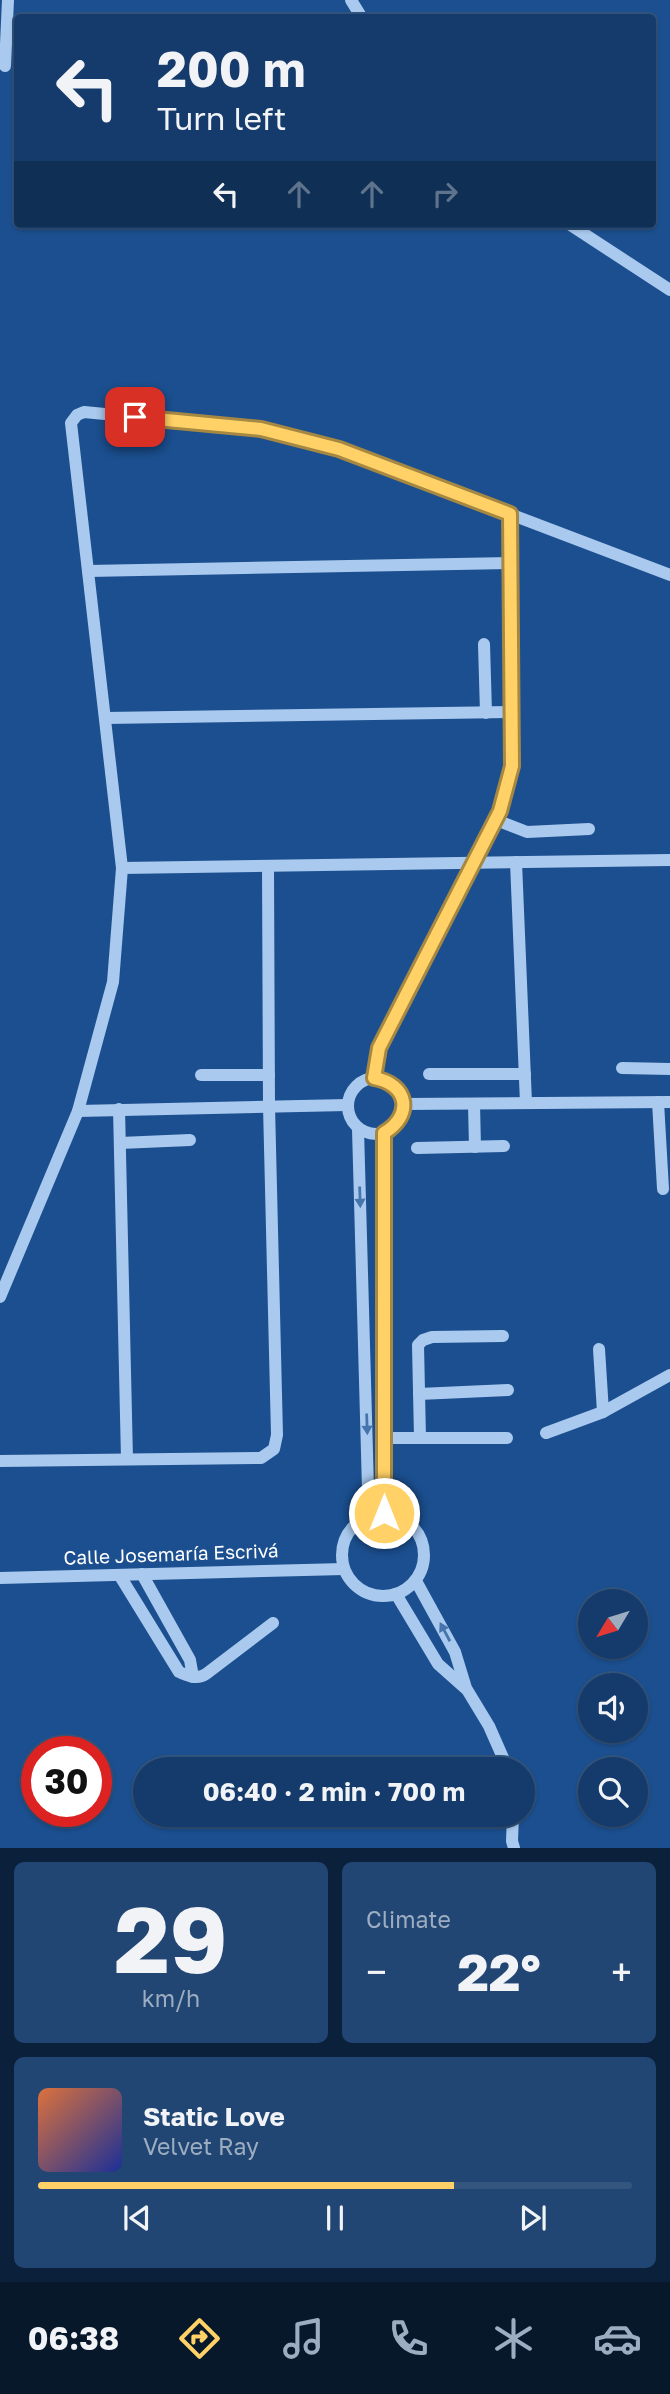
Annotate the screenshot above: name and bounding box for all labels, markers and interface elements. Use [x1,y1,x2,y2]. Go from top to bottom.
text: 200 m [157,39,306,98]
icon: left [42,42,133,133]
text: Turn left [157,99,286,137]
icon: left [207,175,245,213]
icon: ahead [280,175,318,213]
icon: ahead [353,175,391,213]
icon: right [426,175,464,213]
pin [105,387,165,447]
icon: arrive [116,398,154,436]
one-way arrow [355,1186,366,1208]
one-way arrow [361,1413,372,1435]
position arrow [347,1476,421,1550]
street label: Calle Josemaría Escrivá [63,1538,279,1569]
north arrow [578,1589,648,1659]
map controls [578,1589,648,1827]
one-way arrow [439,1623,451,1642]
button: sound [578,1673,648,1743]
speed limit sign: 30 [21,1736,112,1827]
button: search [578,1757,648,1827]
text: 06:40 · 2 min · 700 m [203,1776,465,1807]
text: 29 [114,1884,228,1993]
text: Climate [366,1905,451,1933]
text: 22° [457,1940,541,2002]
text: − [366,1949,387,1994]
text: + [611,1949,632,1994]
text: km/h [142,1984,200,2012]
text: Static Love [143,2101,285,2132]
text: Velvet Ray [143,2132,259,2160]
icon: previous [118,2199,156,2237]
icon: pause [316,2199,354,2237]
icon: next [514,2199,552,2237]
icon: directions [175,2314,224,2363]
icon: music [279,2314,328,2363]
icon: phone [384,2314,433,2363]
icon: climate [489,2314,538,2363]
icon: car [593,2314,642,2363]
text: 06:38 [28,2319,119,2357]

